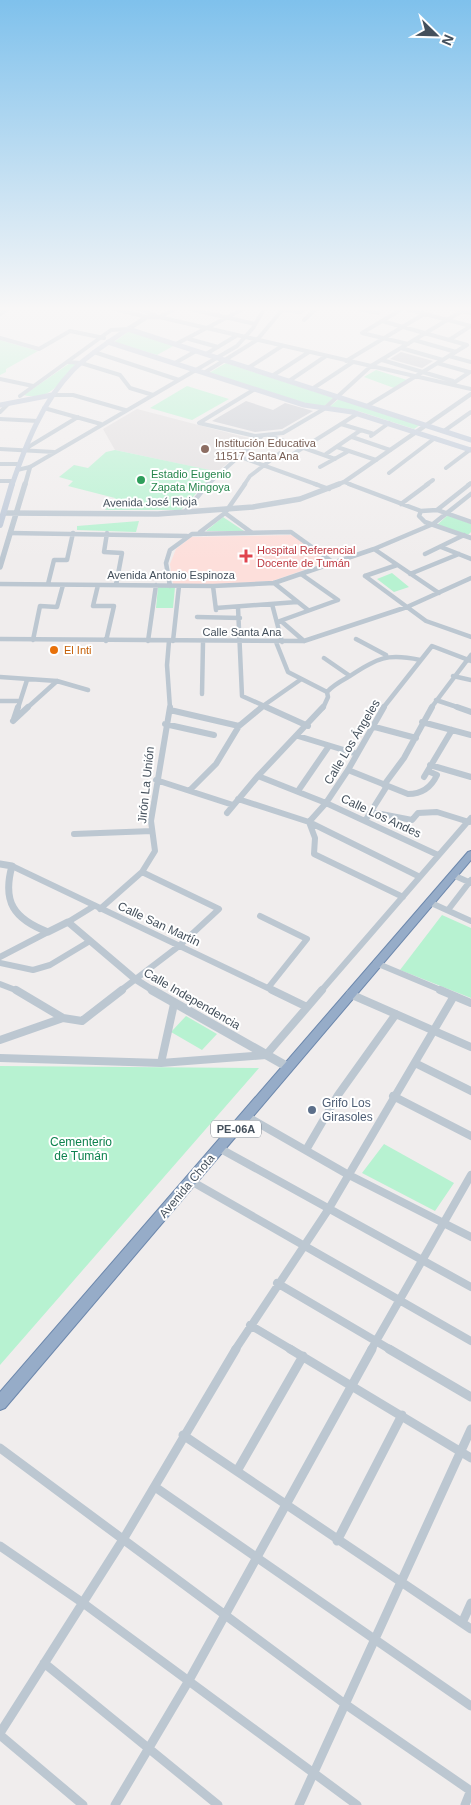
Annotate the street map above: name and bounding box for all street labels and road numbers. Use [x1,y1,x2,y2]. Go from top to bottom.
street label: Avenida José Rioja [103,495,198,509]
street label: Avenida Antonio Espinoza [107,569,236,581]
street label: Calle Santa Ana [203,626,282,638]
street label: Calle Los Ángeles [320,696,383,787]
street label: Jirón La Unión [135,746,157,824]
street label: Calle Los Andes [339,791,423,841]
street label: Calle San Martín [116,899,202,949]
street label: Calle Independencia [141,966,243,1033]
road number: PE-06A [211,1120,261,1138]
street label: Avenida Chota [156,1151,218,1221]

